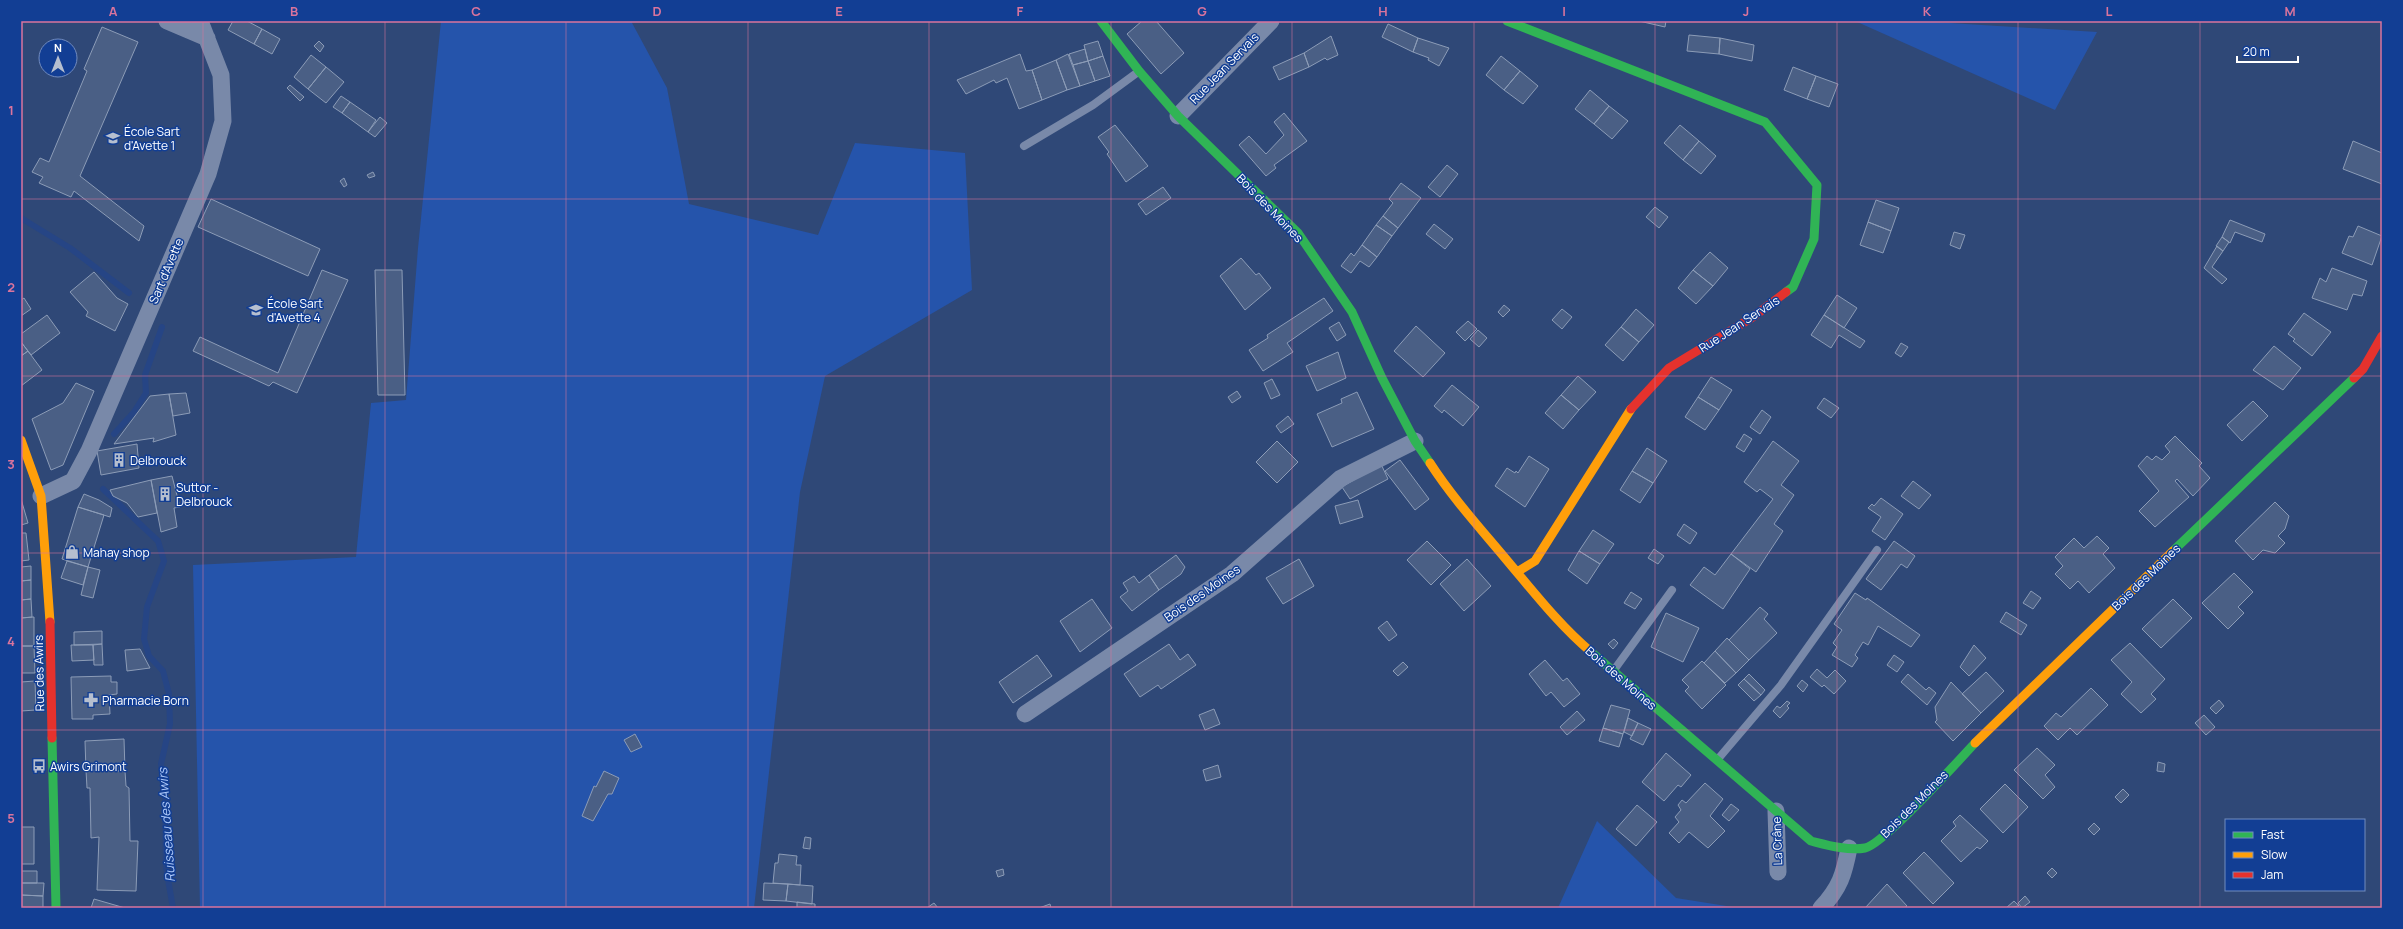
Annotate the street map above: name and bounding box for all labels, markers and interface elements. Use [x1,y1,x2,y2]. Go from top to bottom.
text: A [109,2,118,20]
text: B [290,2,298,20]
text: C [471,2,481,20]
text: D [652,2,662,20]
text: E [835,2,843,20]
text: F [1017,2,1024,20]
text: G [1197,2,1207,20]
text: H [1378,2,1388,20]
text: I [1562,2,1566,20]
text: J [1743,2,1749,20]
text: K [1923,2,1932,20]
text: L [2106,2,2113,20]
text: M [2284,2,2296,20]
street label: Rue Jean Servais [1186,29,1262,107]
north arrow [38,38,78,78]
scale bar [2237,38,2298,64]
text: N [54,40,62,55]
text: 20 m [2243,43,2270,60]
text: 1 [8,101,14,119]
place label: École Sart d'Avette 1 [124,123,180,154]
school or university icon: École Sart d'Avette 1 [105,130,121,146]
street label: Bois des Moines [1233,170,1307,246]
street label: Sart d'Avette [145,236,187,306]
text: 2 [7,278,15,296]
street label: Rue Jean Servais [1695,292,1783,356]
place label: École Sart d'Avette 4 [267,295,323,326]
school or university icon: École Sart d'Avette 4 [248,302,264,318]
building icon: Delbrouck [111,452,127,468]
place label: Delbrouck [130,452,187,469]
text: 3 [7,455,15,473]
place label: Suttor - Delbrouck [176,479,233,510]
building icon: Suttor - Delbrouck [157,486,173,502]
street label: Bois des Moines [2108,540,2184,614]
shop icon: Mahay shop [64,544,80,560]
place label: Mahay shop [83,544,150,561]
street label: Bois des Moines [1161,560,1243,626]
text: 4 [7,632,15,650]
street label: Rue des Awirs [30,635,48,711]
street label: Bois des Moines [1582,642,1660,714]
pharmacy icon: Pharmacie Born [83,692,99,708]
place label: Pharmacie Born [102,692,189,709]
bus stop icon: Awirs Grimont [31,758,47,774]
place label: Awirs Grimont [50,758,127,775]
water label: Ruisseau des Awirs [153,766,179,883]
street label: Bois des Moines [1876,766,1952,842]
text: 5 [7,809,15,827]
street label: La Crâne [1768,816,1786,866]
legend [2225,819,2365,891]
text: Fast [2261,826,2285,843]
text: Slow [2261,846,2287,863]
text: Jam [2261,866,2283,883]

